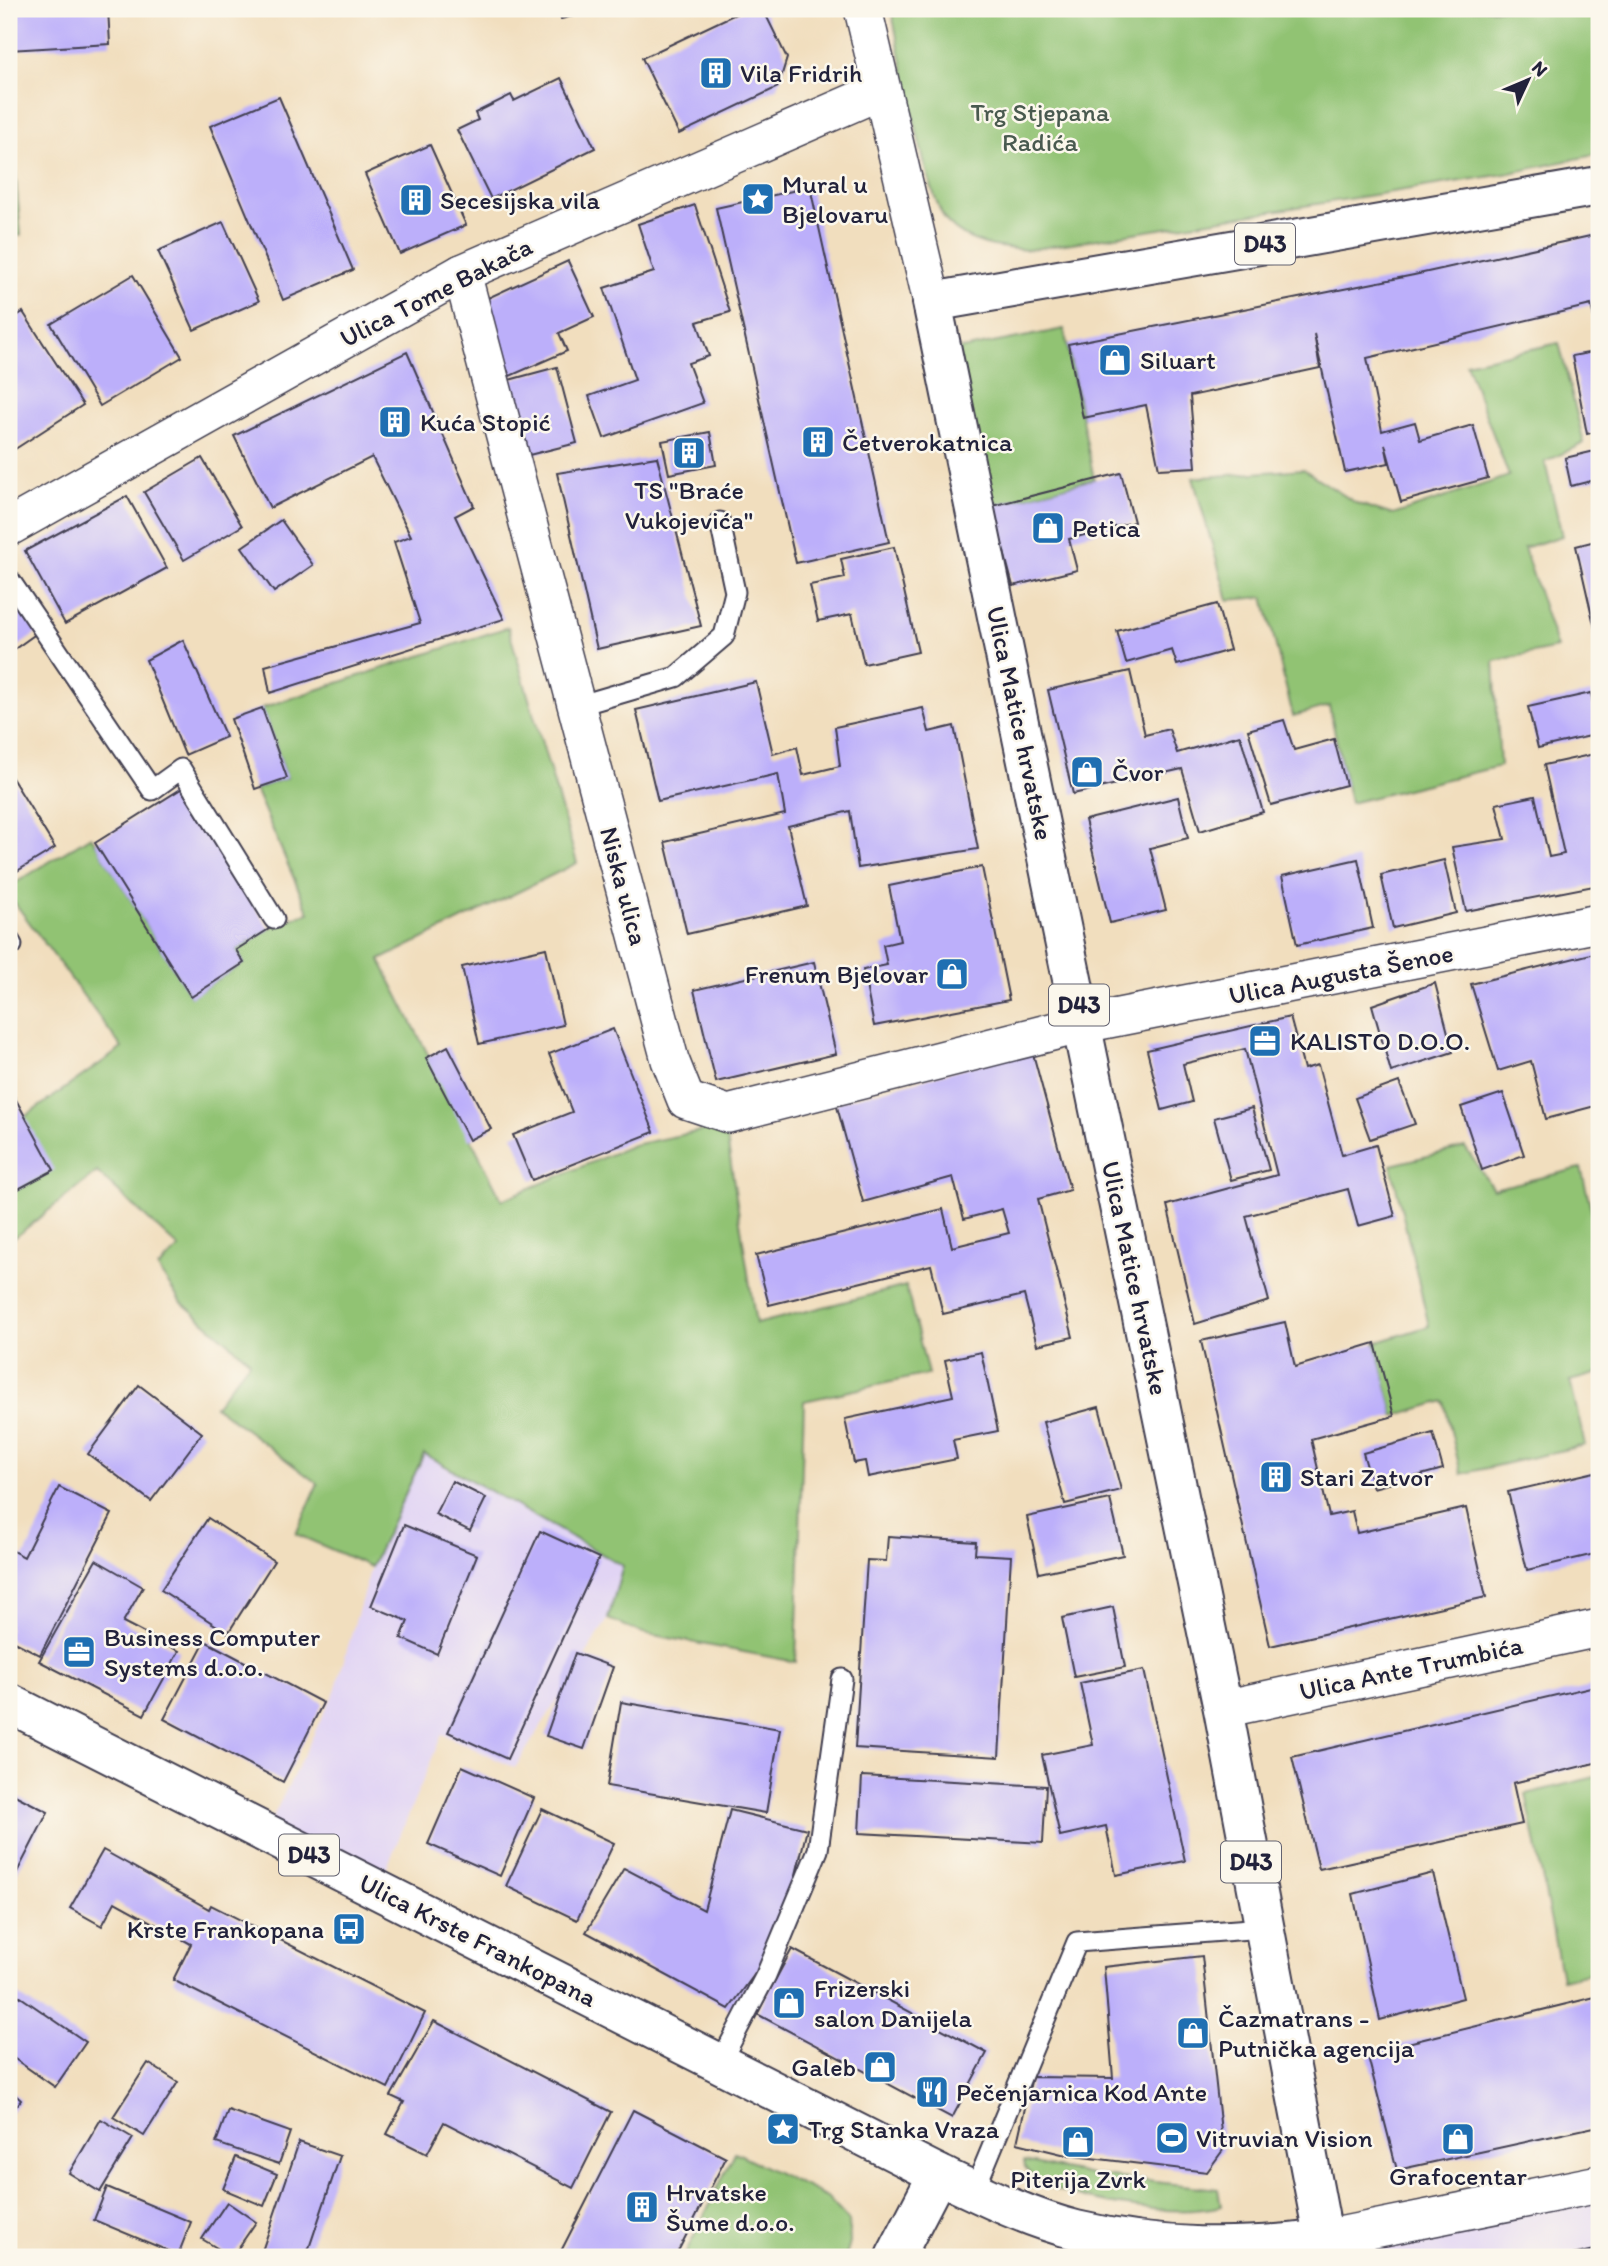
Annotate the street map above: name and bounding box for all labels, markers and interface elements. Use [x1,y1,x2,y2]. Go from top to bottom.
north arrow [1492,46,1562,116]
building icon: Vila Fridrih [697,54,735,92]
text: N [1527,56,1553,81]
place label: Vila Fridrih [740,57,862,89]
park label: Trg Stjepana Radića [970,96,1110,158]
place label: Mural u Bjelovaru [782,168,888,230]
place icon: Mural u Bjelovaru [739,180,777,218]
building icon: Secesijska vila [397,181,435,219]
place label: Secesijska vila [440,184,600,216]
road number: D43 [1235,224,1295,264]
street label: Ulica Tome Bakača [334,230,538,354]
shop icon: Siluart [1096,341,1134,379]
place label: Siluart [1140,344,1216,376]
building icon: Kuća Stopić [376,403,414,441]
place label: Kuća Stopić [420,406,551,438]
building icon: Četverokatnica [799,423,837,461]
place label: Četverokatnica [842,426,1013,458]
building icon: TS "Braće Vukojevića" [670,434,708,472]
place label: TS "Braće Vukojevića" [625,474,753,536]
shop icon: Petica [1029,509,1067,547]
place label: Petica [1072,512,1141,544]
street label: Ulica Matice hrvatske [980,603,1060,843]
shop icon: Čvor [1068,753,1106,791]
place label: Čvor [1112,756,1164,788]
street label: Niska ulica [593,823,655,949]
street label: Ulica Augusta Šenoe [1226,937,1456,1011]
shop icon: Frenum Bjelovar [933,955,971,993]
place label: Frenum Bjelovar [745,958,929,990]
road number: D43 [1049,985,1109,1026]
office icon: KALISTO D.O.O. [1246,1022,1284,1060]
place label: KALISTO D.O.O. [1290,1025,1470,1057]
street label: Ulica Matice hrvatske [1095,1158,1175,1398]
building icon: Stari Zatvor [1257,1458,1295,1496]
place label: Stari Zatvor [1300,1461,1433,1493]
place label: Business Computer Systems d.o.o. [104,1621,320,1683]
street label: Ulica Ante Trumbića [1296,1629,1526,1707]
office icon: Business Computer Systems d.o.o. [60,1633,98,1671]
road number: D43 [279,1834,339,1876]
road number: D43 [1221,1842,1281,1882]
street label: Ulica Krste Frankopana [354,1866,603,2014]
bus stop icon: Krste Frankopana [330,1910,368,1948]
place label: Krste Frankopana [127,1913,324,1945]
place label: Frizerski salon Danijela [814,1972,972,2034]
shop icon: Frizerski salon Danijela [770,1984,808,2022]
place label: Čazmatrans - Putnička agencija [1218,2002,1415,2064]
shop icon: Čazmatrans - Putnička agencija [1174,2014,1212,2052]
shop icon: Galeb [861,2048,899,2086]
place label: Galeb [791,2051,856,2083]
restaurant icon: Pečenjarnica Kod Ante [913,2073,951,2111]
place label: Pečenjarnica Kod Ante [956,2076,1207,2108]
place icon: Trg Stanka Vraza [764,2110,802,2148]
place label: Trg Stanka Vraza [808,2113,1000,2145]
sports icon: Vitruvian Vision [1153,2119,1191,2157]
shop icon: Grafocentar [1439,2120,1477,2158]
place label: Vitruvian Vision [1196,2122,1373,2154]
shop icon: Piterija Zvrk [1059,2123,1097,2161]
place label: Grafocentar [1389,2160,1528,2192]
place label: Piterija Zvrk [1010,2163,1146,2195]
place label: Hrvatske Šume d.o.o. [666,2176,795,2238]
building icon: Hrvatske Šume d.o.o. [623,2188,661,2226]

